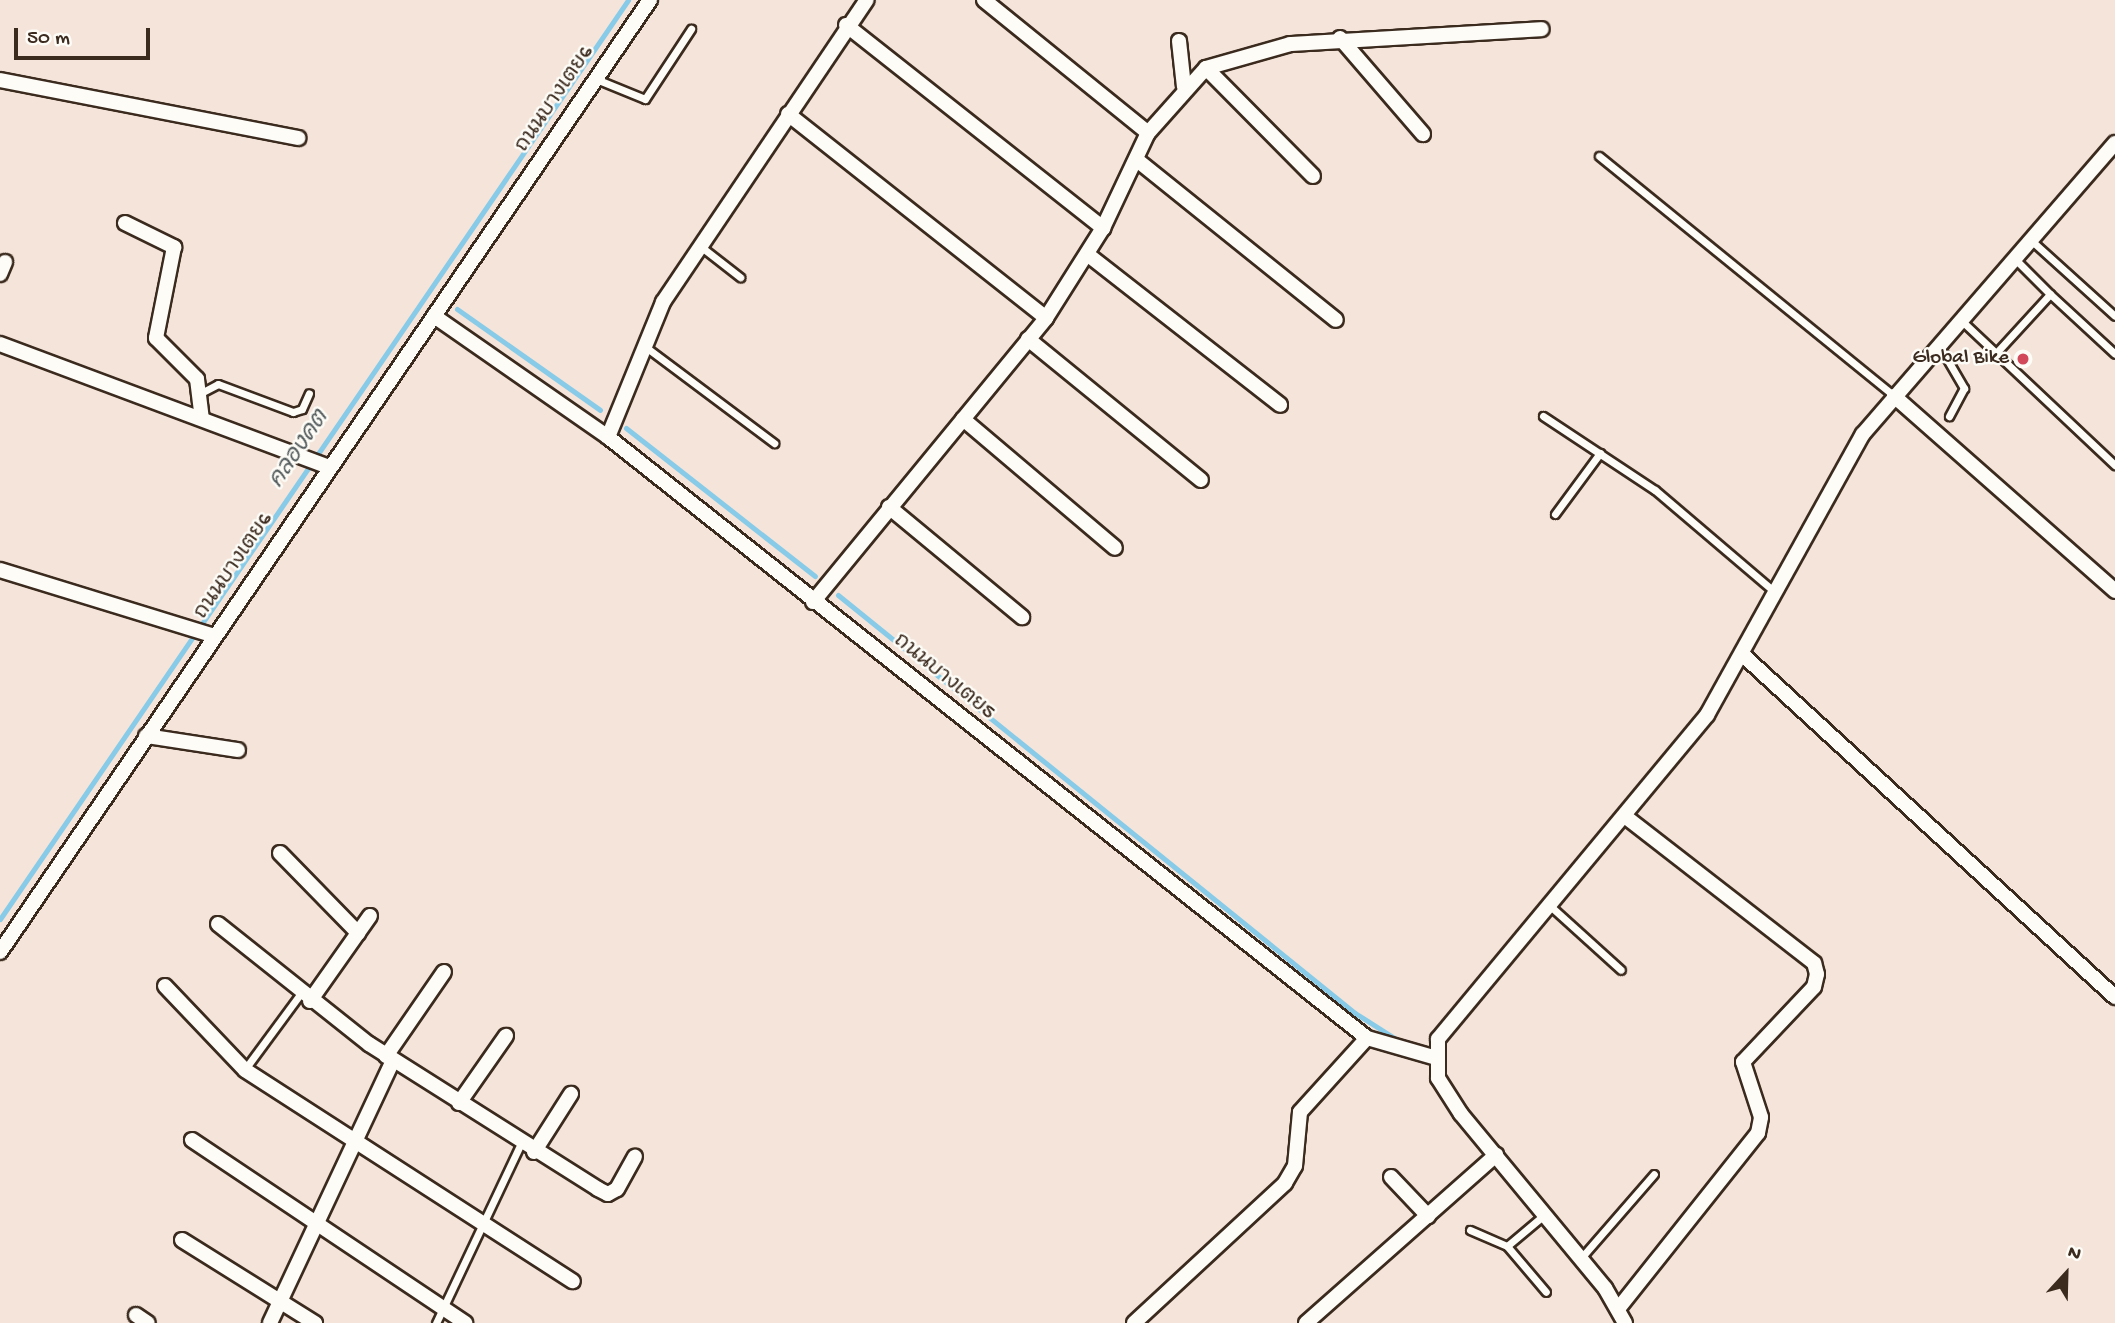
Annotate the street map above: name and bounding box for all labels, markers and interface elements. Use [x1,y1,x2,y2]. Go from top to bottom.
scale bar [18,14,154,58]
text: 50 m [27,27,70,52]
street label: ถนนบางเตย6 [511,42,601,158]
place label: Global Bike [1912,346,2009,372]
marker: Global Bike [2015,351,2031,367]
water label: คลองคต [264,406,336,494]
street label: ถนนบางเตย6 [190,509,280,625]
street label: ถนนบางเตย5 [887,629,999,727]
north arrow [2031,1239,2101,1309]
text: N [2064,1241,2084,1267]

